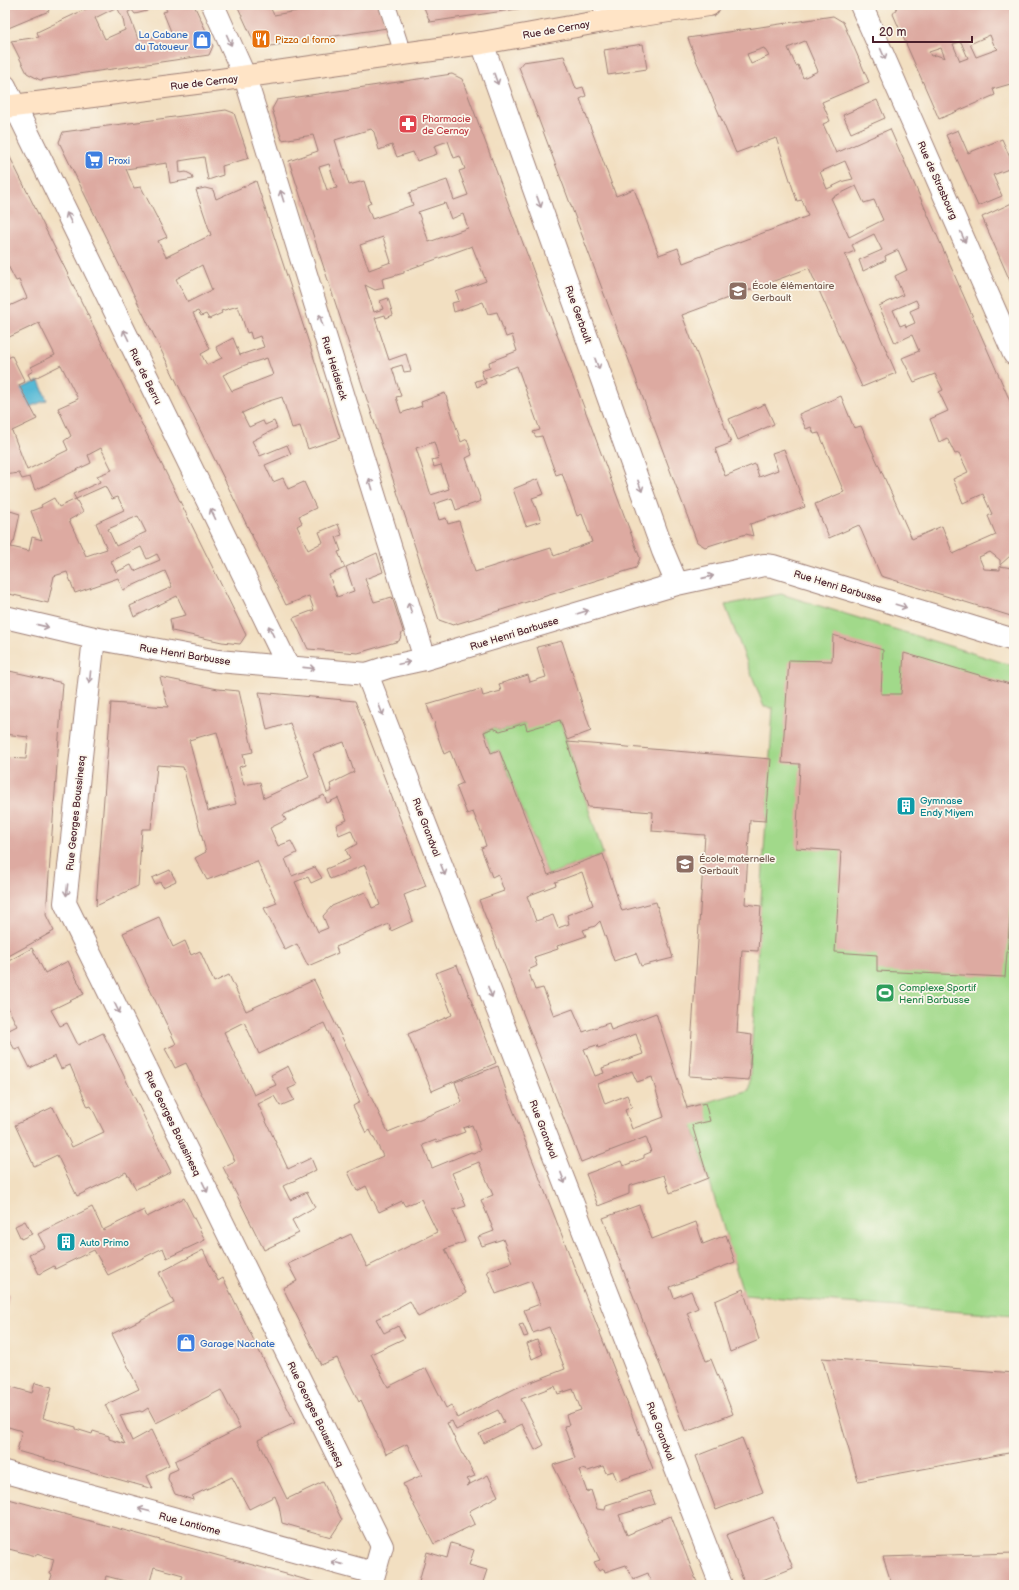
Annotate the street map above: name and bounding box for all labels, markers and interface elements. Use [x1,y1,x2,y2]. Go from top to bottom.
street label: Rue de Cernay [522,18,591,42]
scale bar [873,18,972,44]
text: 20 m [879,25,906,40]
restaurant icon: Pizza al forno [250,28,272,50]
place label: La Cabane du Tatoueur [135,29,188,53]
shop icon: La Cabane du Tatoueur [191,29,213,51]
one-way arrow [226,34,233,46]
place label: Pizza al forno [275,34,336,46]
one-way arrow [879,47,887,59]
street label: Rue de Cernay [170,73,239,93]
one-way arrow [492,73,500,85]
pharmacy icon: Pharmacie de Cernay [397,113,419,135]
place label: Pharmacie de Cernay [422,113,471,137]
street label: Rue de Strasbourg [914,139,960,222]
supermarket icon: Proxi [83,149,105,171]
place label: Proxi [108,155,130,167]
one-way arrow [278,189,285,202]
one-way arrow [536,195,544,207]
one-way arrow [64,212,72,224]
one-way arrow [959,230,967,242]
school or university icon: École élémentaire Gerbault [727,280,749,302]
place label: École élémentaire Gerbault [752,280,834,304]
street label: Rue Gerbault [562,284,594,345]
one-way arrow [316,314,324,326]
one-way arrow [122,329,129,341]
street label: Rue Heidsieck [319,335,349,402]
street label: Rue de Berru [126,346,164,407]
one-way arrow [593,357,601,369]
one-way arrow [367,478,374,491]
one-way arrow [637,480,645,492]
one-way arrow [209,509,217,521]
street label: Rue Henri Barbusse [792,568,883,606]
one-way arrow [701,573,714,581]
one-way arrow [406,602,413,615]
one-way arrow [894,603,907,610]
one-way arrow [576,608,589,615]
street label: Rue Henri Barbusse [469,615,560,653]
one-way arrow [36,623,49,631]
one-way arrow [267,625,274,637]
street label: Rue Henri Barbusse [139,642,231,668]
one-way arrow [397,659,410,667]
one-way arrow [302,665,315,672]
one-way arrow [86,670,93,683]
one-way arrow [378,704,386,716]
street label: Rue Georges Boussinesq [64,755,88,871]
building icon: Gymnase Endy Miyem [895,795,917,817]
place label: Gymnase Endy Miyem [920,795,974,819]
street label: Rue Grandval [409,796,443,858]
school or university icon: École maternelle Gerbault [674,853,696,875]
place label: École maternelle Gerbault [699,853,775,877]
one-way arrow [440,864,448,876]
one-way arrow [63,883,71,896]
sports icon: Complexe Sportif Henri Barbusse [874,982,896,1004]
place label: Complexe Sportif Henri Barbusse [899,982,976,1006]
one-way arrow [487,985,495,997]
one-way arrow [114,1001,121,1013]
street label: Rue Georges Boussinesq [141,1069,203,1178]
street label: Rue Grandval [526,1098,560,1160]
one-way arrow [559,1172,567,1184]
one-way arrow [202,1181,209,1193]
building icon: Auto Primo [55,1231,77,1253]
place label: Auto Primo [80,1237,129,1249]
shop icon: Garage Nachate [175,1332,197,1354]
place label: Garage Nachate [200,1338,275,1350]
street label: Rue Georges Boussinesq [284,1360,346,1469]
street label: Rue Grandval [643,1400,677,1462]
one-way arrow [137,1506,150,1513]
street label: Rue Lantiome [158,1510,222,1538]
one-way arrow [330,1558,343,1566]

